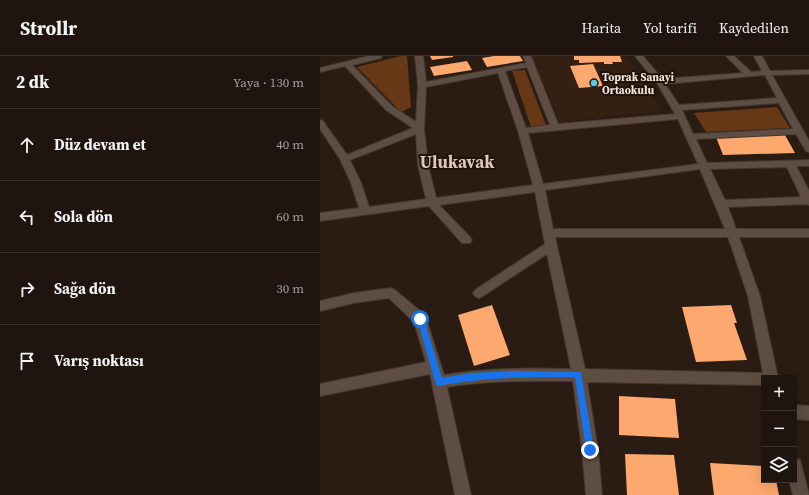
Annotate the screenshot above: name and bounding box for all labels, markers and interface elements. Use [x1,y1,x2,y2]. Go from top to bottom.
text: Strollr [20,15,77,41]
text: Harita [582,18,621,38]
text: Yol tarifi [643,18,697,38]
text: Kaydedilen [719,18,789,38]
text: 2 dk [16,70,49,94]
place label: Toprak Sanayi Ortaokulu [602,70,675,98]
text: Yaya · 130 m [233,74,304,91]
marker: Toprak Sanayi Ortaokulu [589,78,599,88]
icon: ahead [16,134,38,156]
text: Düz devam et [54,134,146,155]
text: 40 m [276,136,304,153]
district label: Ulukavak [420,150,495,174]
icon: left [16,206,38,228]
text: Sola dön [54,206,113,227]
text: 60 m [276,208,304,225]
icon: right [16,278,38,300]
text: Sağa dön [54,278,116,299]
text: 30 m [276,280,304,297]
route start [411,310,429,328]
icon: arrive [16,350,38,372]
text: Varış noktası [54,350,144,371]
map controls [761,375,797,483]
button: + [761,375,797,411]
button: − [761,411,797,447]
route end [581,441,599,459]
button: layers [761,447,797,483]

